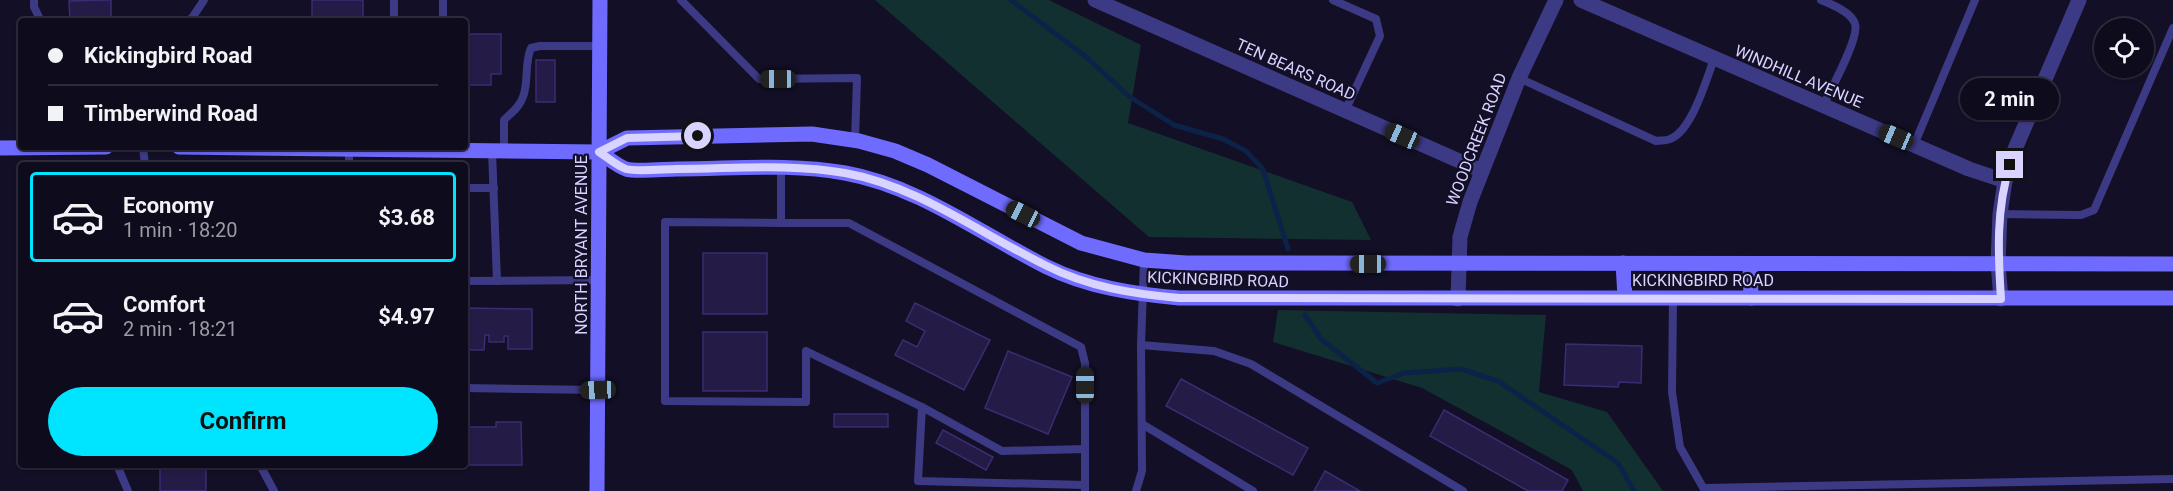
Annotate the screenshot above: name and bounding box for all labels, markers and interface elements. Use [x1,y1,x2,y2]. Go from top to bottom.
map controls [2094,18,2154,78]
button: locate [2094,18,2154,78]
street label: TEN BEARS ROAD [1233,35,1358,104]
street label: WINDHILL AVENUE [1732,41,1866,112]
text: Kickingbird Road [84,43,252,68]
car [760,70,796,88]
street label: WOODCREEK ROAD [1442,70,1511,208]
callout: 2 min [1960,78,2060,120]
text: 2 min [1984,87,2035,111]
text: Timberwind Road [84,101,258,126]
car [1382,120,1422,152]
route start [684,122,711,149]
car [1876,122,1916,152]
route end [1996,151,2023,178]
street label: NORTH BRYANT AVENUE [572,155,591,335]
icon: car [51,190,105,244]
text: Economy [123,193,214,218]
car [1003,198,1043,230]
text: $3.68 [378,205,435,230]
text: 1 min · 18:20 [123,218,238,242]
car [1350,255,1386,273]
street label: KICKINGBIRD ROAD [1147,268,1289,291]
street label: KICKINGBIRD ROAD [1632,271,1774,290]
icon: car [51,289,105,343]
text: Comfort [123,292,205,317]
text: $4.97 [378,304,435,329]
text: 2 min · 18:21 [123,317,238,341]
car [1076,367,1094,403]
car [580,380,616,400]
button: Confirm [48,387,438,456]

